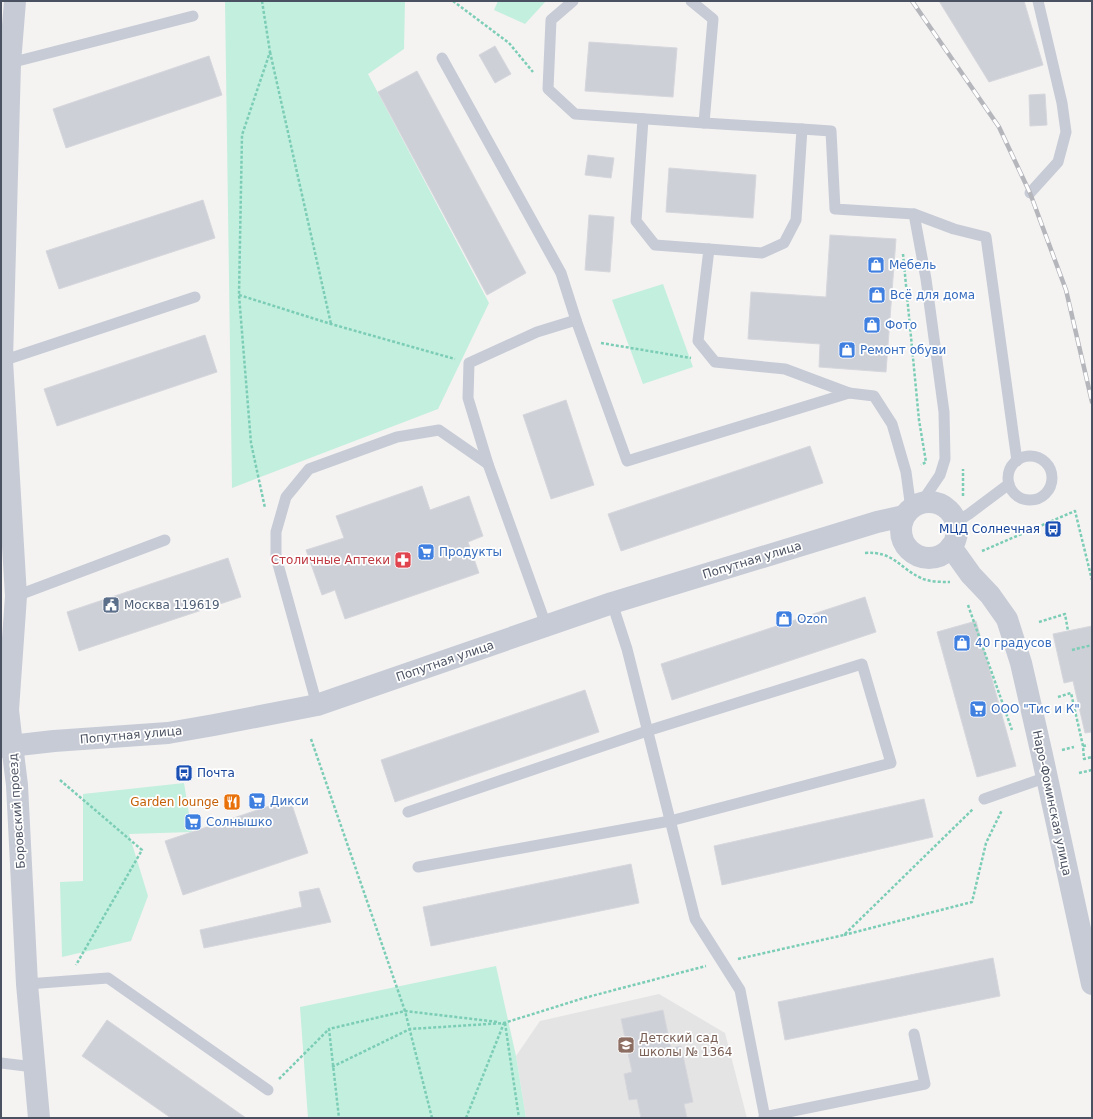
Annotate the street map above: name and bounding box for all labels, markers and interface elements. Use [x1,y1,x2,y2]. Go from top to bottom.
shop icon: Мебель [866,255,886,275]
place label: Мебель [889,258,936,272]
shop icon: Всё для дома [867,285,887,305]
place label: Всё для дома [890,288,975,302]
shop icon: Фото [862,315,882,335]
place label: Фото [885,318,917,332]
shop icon: Ремонт обуви [837,340,857,360]
place label: Ремонт обуви [860,343,946,357]
bus stop icon: МЦД Солнечная [1043,519,1063,539]
place label: МЦД Солнечная [939,522,1040,536]
street label: Попутная улица [701,538,803,582]
supermarket icon: Продукты [416,542,436,562]
place label: Продукты [439,545,502,559]
pharmacy icon: Столичные Аптеки [393,550,413,570]
place label: Столичные Аптеки [271,553,390,567]
public building icon: Москва 119619 [101,595,121,615]
place label: Москва 119619 [124,598,220,612]
shop icon: Ozon [774,609,794,629]
place label: Ozon [797,612,828,626]
shop icon: 40 градусов [952,633,972,653]
place label: 40 градусов [975,636,1052,650]
street label: Попутная улица [394,638,496,684]
supermarket icon: ООО "Тис и К" [968,699,988,719]
place label: ООО "Тис и К" [991,702,1080,716]
street label: Попутная улица [79,724,183,746]
street label: Наро-Фоминская улица [1030,729,1074,877]
street label: Боровский проезд [6,753,28,869]
bus stop icon: Почта [174,763,194,783]
place label: Почта [197,766,235,780]
supermarket icon: Дикси [247,791,267,811]
restaurant icon: Garden lounge [222,792,242,812]
place label: Дикси [270,794,309,808]
place label: Garden lounge [130,795,219,809]
supermarket icon: Солнышко [183,812,203,832]
place label: Солнышко [206,815,272,829]
place label: Детский сад школы № 1364 [639,1031,732,1059]
school or university icon: Детский сад школы № 1364 [616,1035,636,1055]

